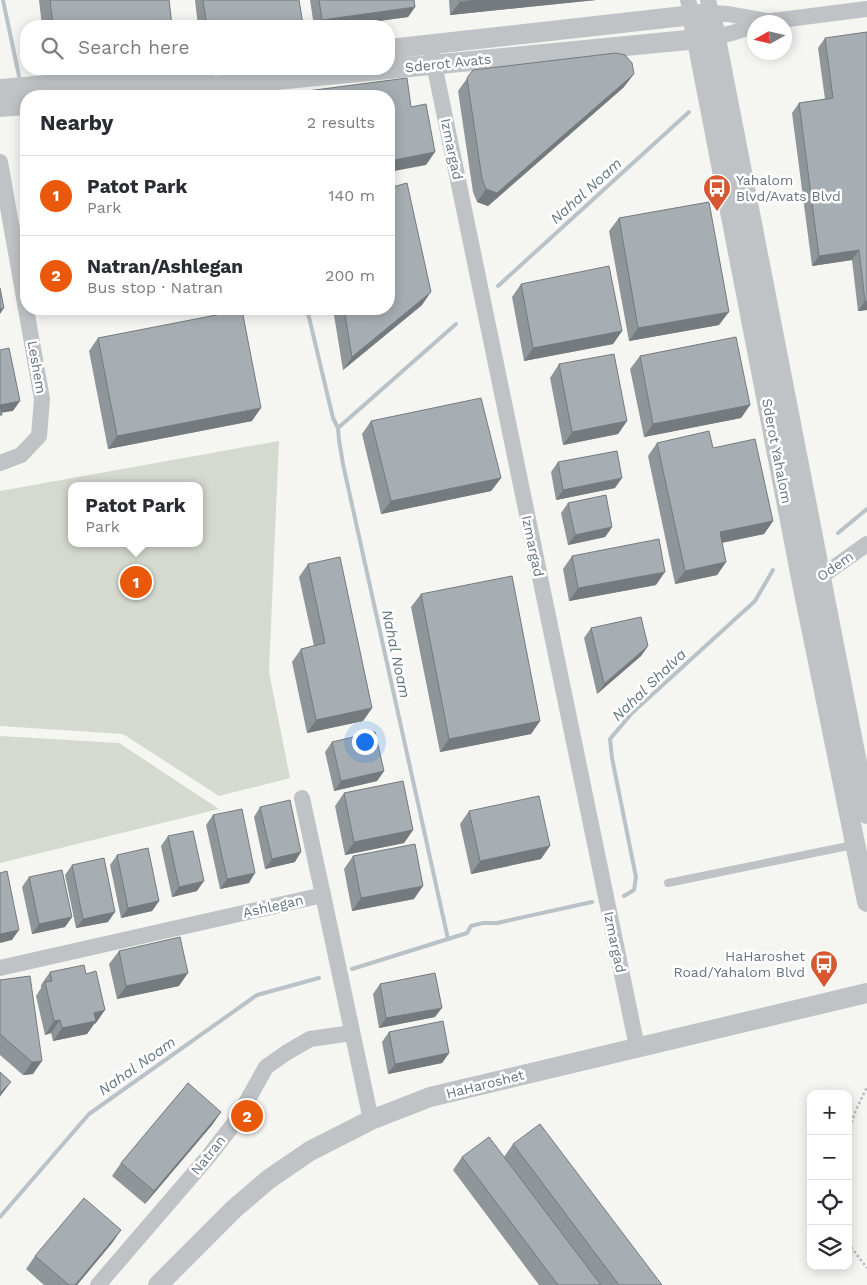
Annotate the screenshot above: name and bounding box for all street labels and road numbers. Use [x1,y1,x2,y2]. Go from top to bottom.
street label: Sderot Avats [404,51,492,75]
street label: Izmargad [438,117,466,181]
street label: Leshem [24,339,50,395]
street label: Sderot Yahalom [759,397,795,505]
street label: Izmargad [519,514,547,578]
street label: Odem [814,548,856,584]
street label: Ashlegan [241,891,305,921]
street label: Izmargad [601,910,629,974]
street label: HaHaroshet [444,1067,526,1101]
street label: Natran [187,1132,229,1178]

